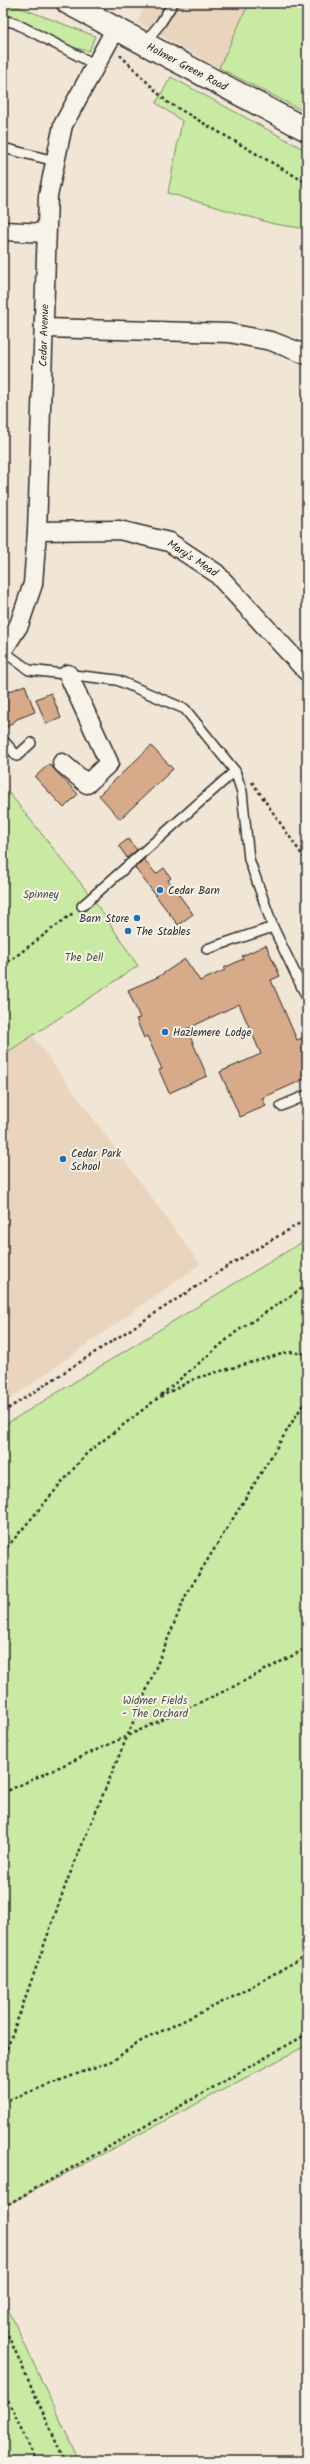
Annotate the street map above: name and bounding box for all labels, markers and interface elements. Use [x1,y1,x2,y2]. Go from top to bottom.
street label: Holmer Green Road [143,38,231,96]
street label: Cedar Avenue [34,304,54,367]
street label: Mary's Mead [163,535,222,582]
place label: Cedar Barn [168,882,220,900]
marker: Cedar Barn [155,885,165,895]
park label: Spinney [23,886,60,904]
place label: Barn Store [79,910,129,928]
marker: Barn Store [132,913,142,923]
place label: The Stables [136,923,191,941]
marker: The Stables [123,926,133,936]
park label: The Dell [65,949,104,967]
place label: Hazlemere Lodge [173,1024,251,1042]
marker: Hazlemere Lodge [160,1027,170,1037]
place label: Cedar Park School [71,1145,122,1176]
marker: Cedar Park School [58,1154,68,1164]
park label: Widmer Fields - The Orchard [122,1692,189,1723]

